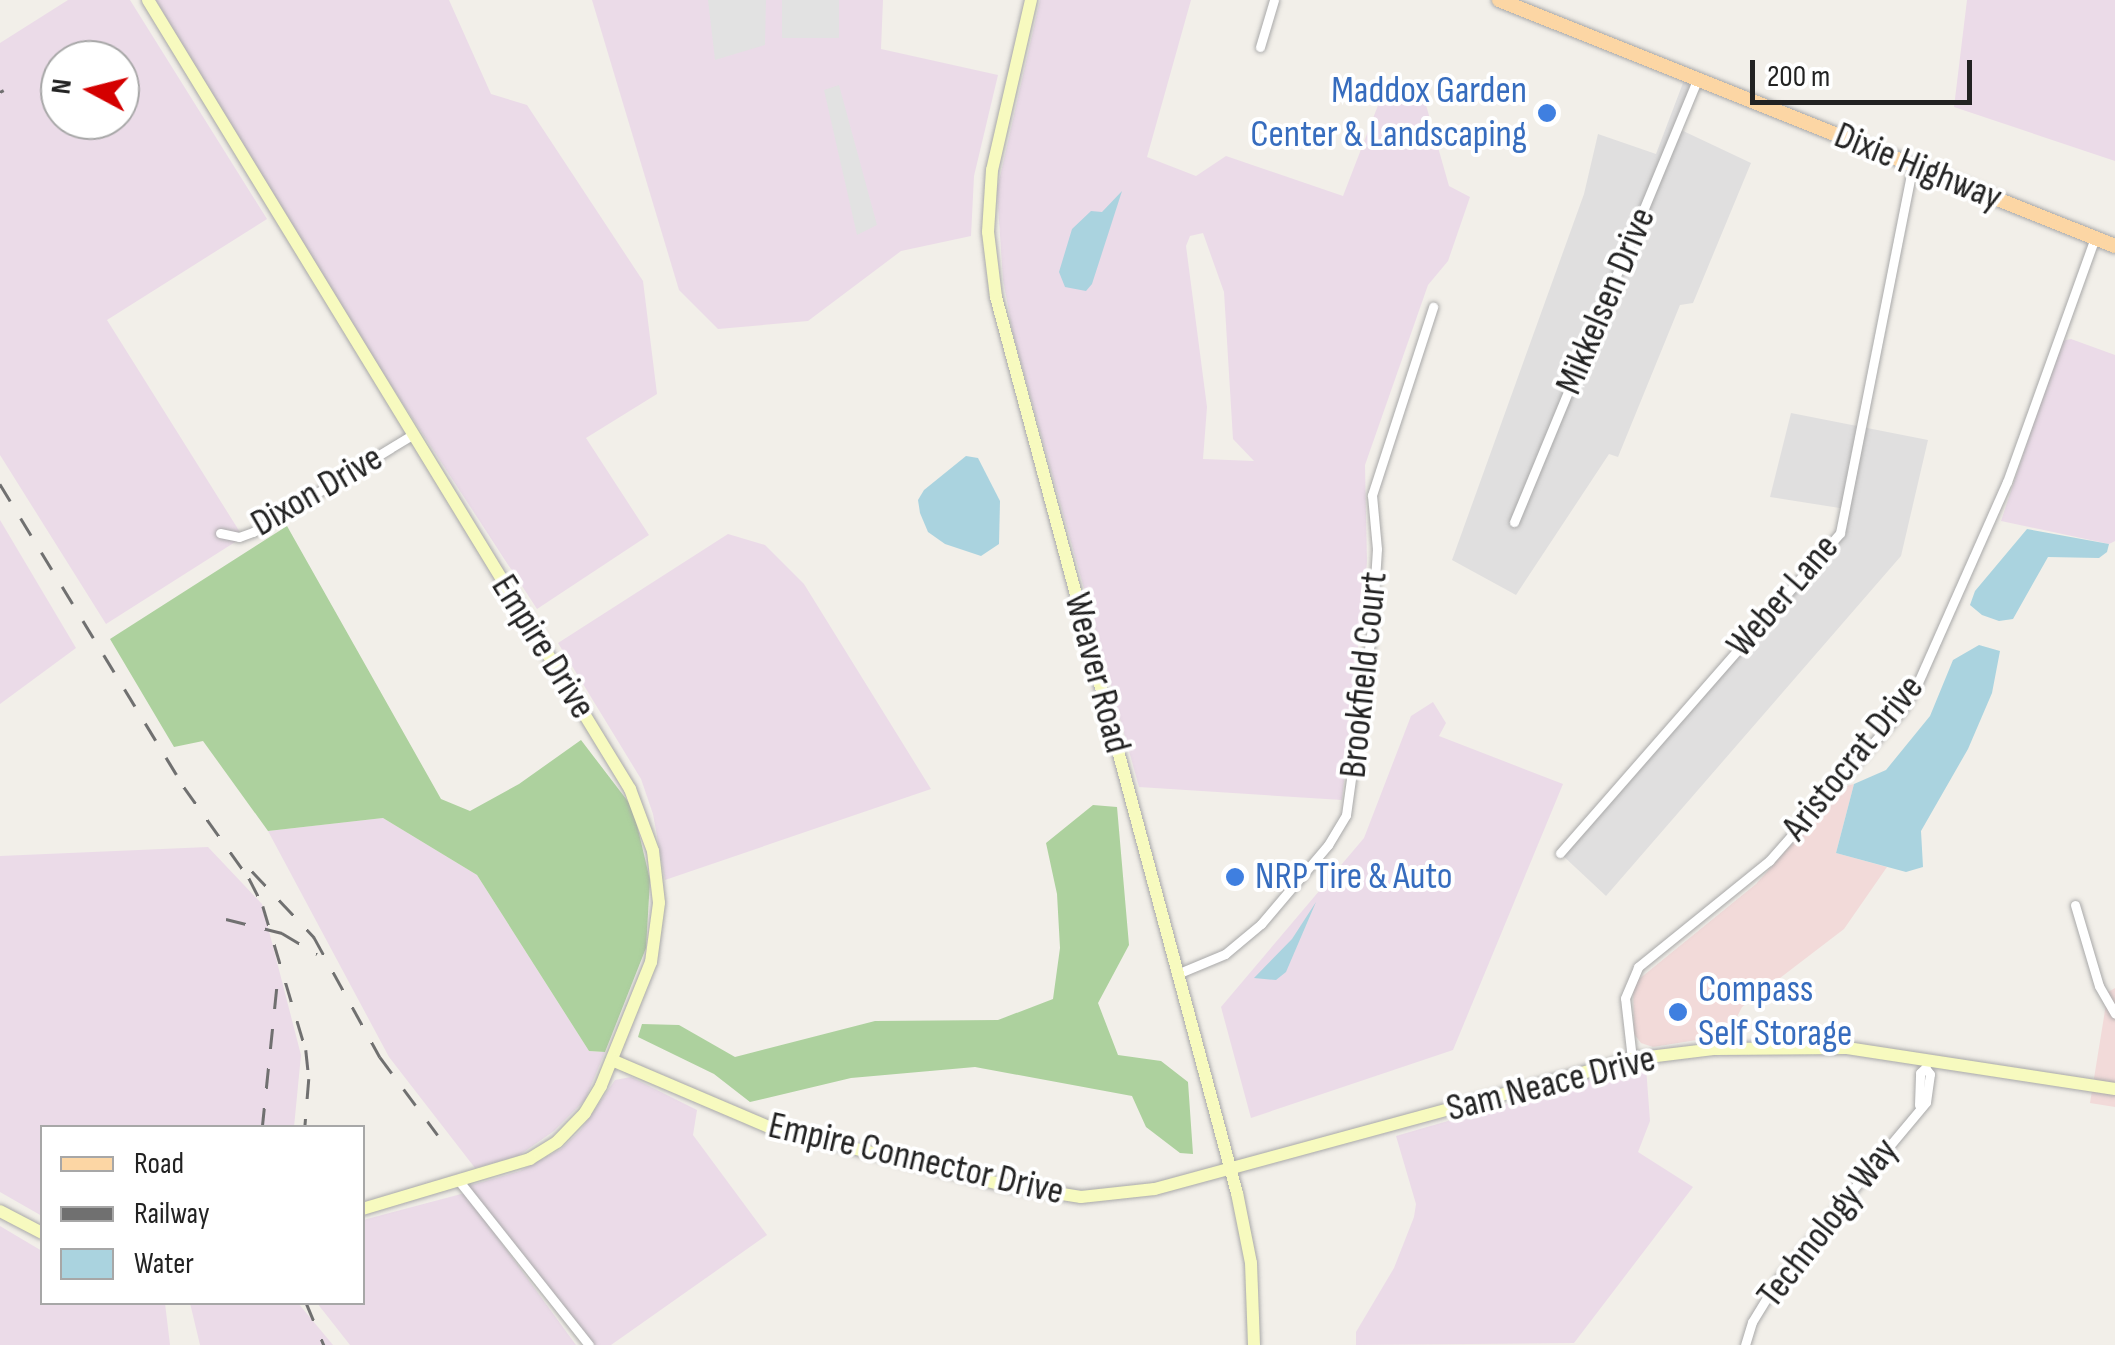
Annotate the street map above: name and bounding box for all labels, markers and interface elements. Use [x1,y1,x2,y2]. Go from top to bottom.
north arrow [40,40,140,140]
scale bar [1755,40,1978,102]
text: 200 m [1767,59,1830,95]
place label: Maddox Garden Center & Landscaping [1250,68,1527,157]
text: N [44,77,79,96]
marker: Maddox Garden Center & Landscaping [1536,102,1558,124]
street label: Dixie Highway [1828,113,2008,221]
street label: Mikkelsen Drive [1546,201,1666,401]
street label: Dixon Drive [243,435,391,547]
street label: Weber Lane [1717,525,1849,667]
street label: Empire Drive [481,567,605,727]
street label: Brookfield Court [1331,570,1397,780]
street label: Weaver Road [1054,588,1140,758]
street label: Aristocrat Drive [1773,666,1933,850]
place label: NRP Tire & Auto [1255,854,1453,900]
marker: NRP Tire & Auto [1224,866,1246,888]
place label: Compass Self Storage [1698,967,1852,1056]
marker: Compass Self Storage [1667,1001,1689,1023]
street label: Sam Neace Drive [1442,1036,1660,1132]
street label: Empire Connector Drive [764,1103,1068,1215]
legend [40,1125,365,1305]
street label: Technology Way [1748,1129,1908,1317]
text: Road [134,1146,184,1182]
text: Railway [134,1196,210,1232]
text: Water [134,1246,194,1282]

